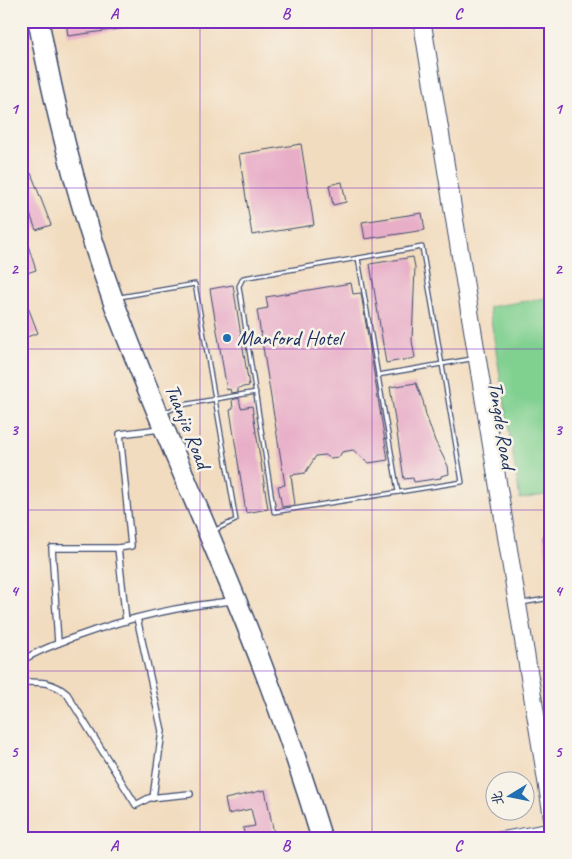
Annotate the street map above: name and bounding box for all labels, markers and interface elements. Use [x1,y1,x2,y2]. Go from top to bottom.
text: A [110,4,120,24]
text: B [282,4,292,24]
text: C [454,4,464,24]
text: 1 [10,99,19,119]
text: 1 [554,99,563,119]
text: 2 [10,259,19,279]
text: 2 [554,259,563,279]
place label: Manford Hotel [237,325,345,351]
marker: Manford Hotel [221,332,233,344]
street label: Tongde Road [482,379,522,474]
street label: Tuanjie Road [159,380,218,476]
text: 3 [10,420,19,440]
text: 3 [554,420,563,440]
text: 4 [10,581,19,601]
text: 4 [554,581,563,601]
text: 5 [11,742,20,762]
text: 5 [555,742,564,762]
north arrow [484,772,534,822]
text: 北 [488,790,507,807]
text: A [110,836,120,856]
text: B [282,836,292,856]
text: C [454,836,464,856]

